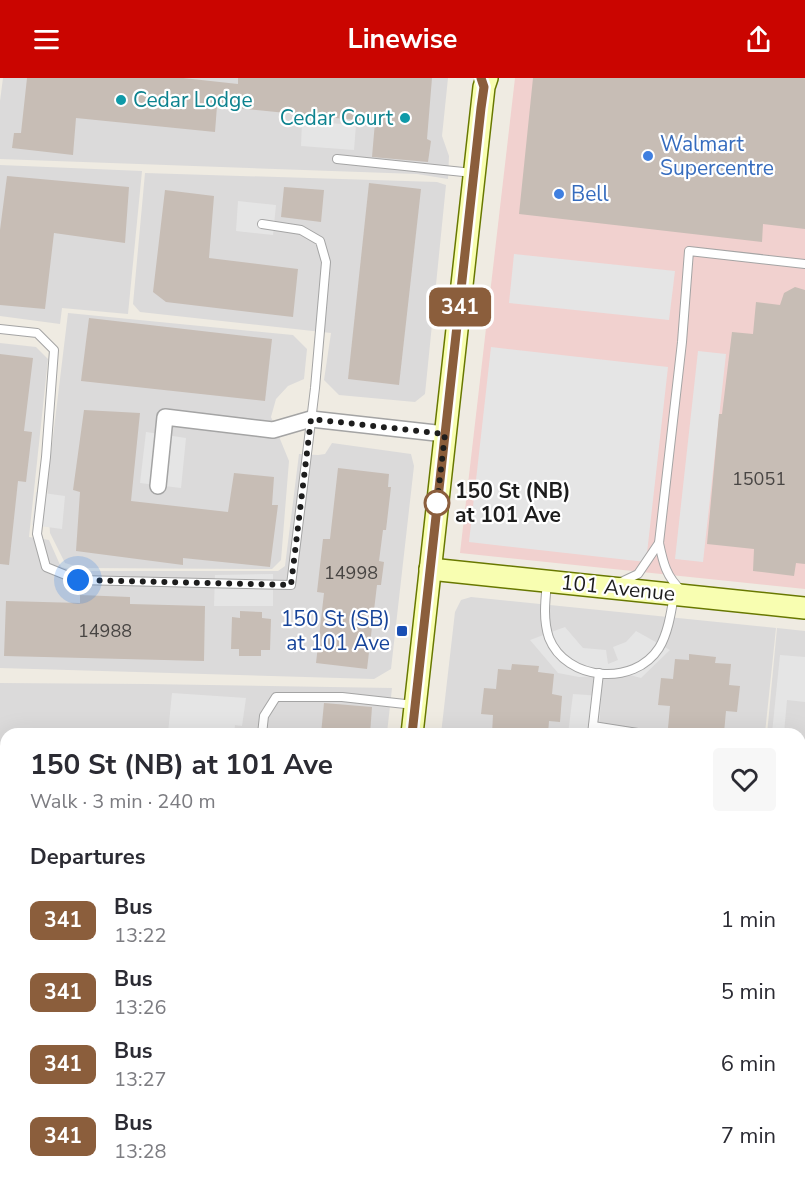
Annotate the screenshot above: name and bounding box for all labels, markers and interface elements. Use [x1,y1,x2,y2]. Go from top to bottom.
text: Linewise [348,21,458,58]
icon: menu [30,23,63,56]
icon: share [742,23,775,56]
place label: Cedar Lodge [133,86,253,114]
marker: Cedar Lodge [114,93,128,107]
place label: Cedar Court [280,104,394,132]
marker: Cedar Court [398,111,412,125]
place label: Walmart Supercentre [660,130,774,182]
marker: Walmart Supercentre [641,149,655,163]
place label: Bell [571,180,610,208]
marker: Bell [552,187,566,201]
line badge: 341 [426,288,494,326]
text: 341 [441,293,479,321]
house number: 15051 [732,467,786,491]
place label: 150 St (NB) at 101 Ave [455,477,571,529]
marker: 150 St (NB) at 101 Ave [424,490,450,516]
house number: 14998 [324,561,378,585]
your location [63,565,93,595]
street label: 101 Avenue [560,568,676,608]
place label: 150 St (SB) at 101 Ave [281,605,390,657]
house number: 14988 [78,619,132,643]
marker: 150 St (SB) at 101 Ave [395,624,409,638]
text: 150 St (NB) at 101 Ave [30,746,333,784]
button: heart [713,748,776,811]
text: Walk · 3 min · 240 m [30,788,216,815]
text: Departures [30,842,145,872]
text: Bus [114,892,153,922]
text: 1 min [721,905,776,935]
text: 341 [44,906,82,934]
text: 13:22 [114,922,167,949]
text: Bus [114,964,153,994]
text: 5 min [721,977,776,1007]
text: 341 [44,978,82,1006]
text: 13:26 [114,994,167,1021]
text: Bus [114,1036,153,1066]
text: 6 min [721,1049,776,1079]
text: 341 [44,1050,82,1078]
text: 13:27 [114,1066,167,1093]
text: Bus [114,1108,153,1138]
text: 7 min [721,1121,776,1151]
text: 341 [44,1122,82,1150]
text: 13:28 [114,1138,167,1165]

